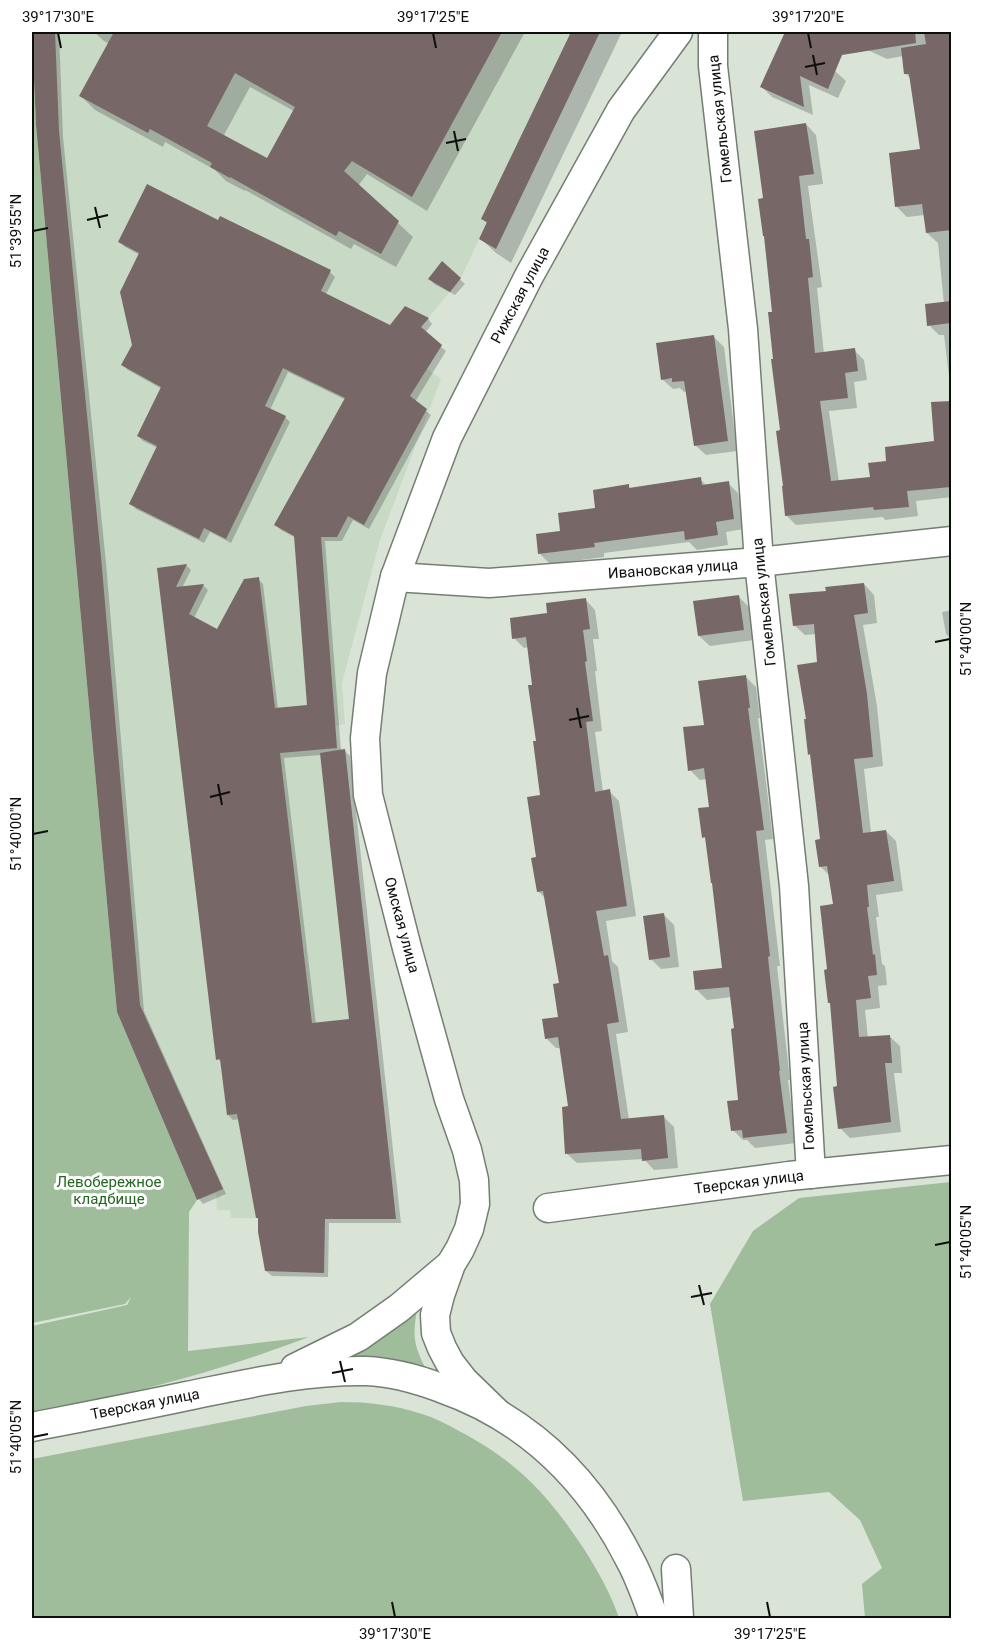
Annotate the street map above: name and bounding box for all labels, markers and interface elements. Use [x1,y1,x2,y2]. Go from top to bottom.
text: 39°17'30"E [22,8,95,26]
text: 39°17'25"E [397,8,470,26]
text: 39°17'20"E [772,8,845,26]
street label: Гомельская улица [704,54,736,184]
text: 51°39'55"N [7,194,25,268]
street label: Рижская улица [487,244,553,346]
street label: Гомельская улица [748,537,780,667]
street label: Ивановская улица [607,555,739,583]
text: 51°40'00"N [957,602,975,676]
text: 51°40'00"N [7,797,25,871]
street label: Омская улица [381,875,423,975]
street label: Гомельская улица [794,1021,818,1151]
street label: Тверская улица [693,1166,805,1198]
park label: Левобережное кладбище [57,1173,162,1208]
text: 51°40'05"N [957,1205,975,1279]
street label: Тверская улица [89,1385,201,1423]
text: 51°40'05"N [7,1400,25,1474]
text: 39°17'30"E [359,1625,432,1643]
text: 39°17'25"E [734,1625,807,1643]

